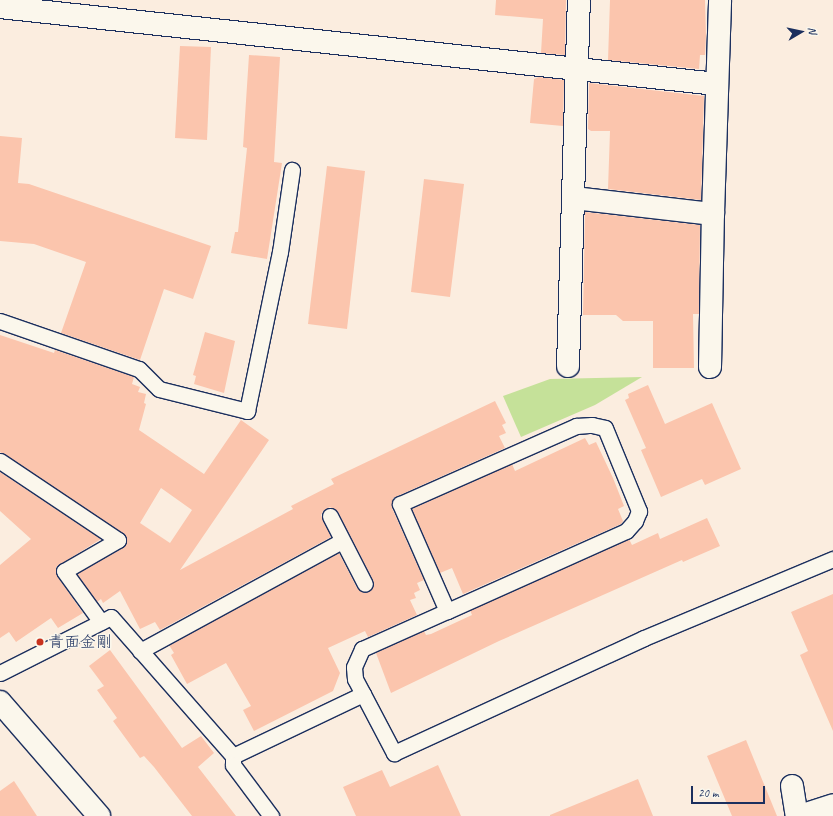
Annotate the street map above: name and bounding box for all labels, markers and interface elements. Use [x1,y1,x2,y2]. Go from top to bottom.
north arrow [781,12,821,52]
text: N [805,26,820,35]
place label: 青面金剛 [48,632,112,652]
marker: 青面金剛 [35,637,45,647]
scale bar [693,778,767,804]
text: 20 m [698,785,718,801]

